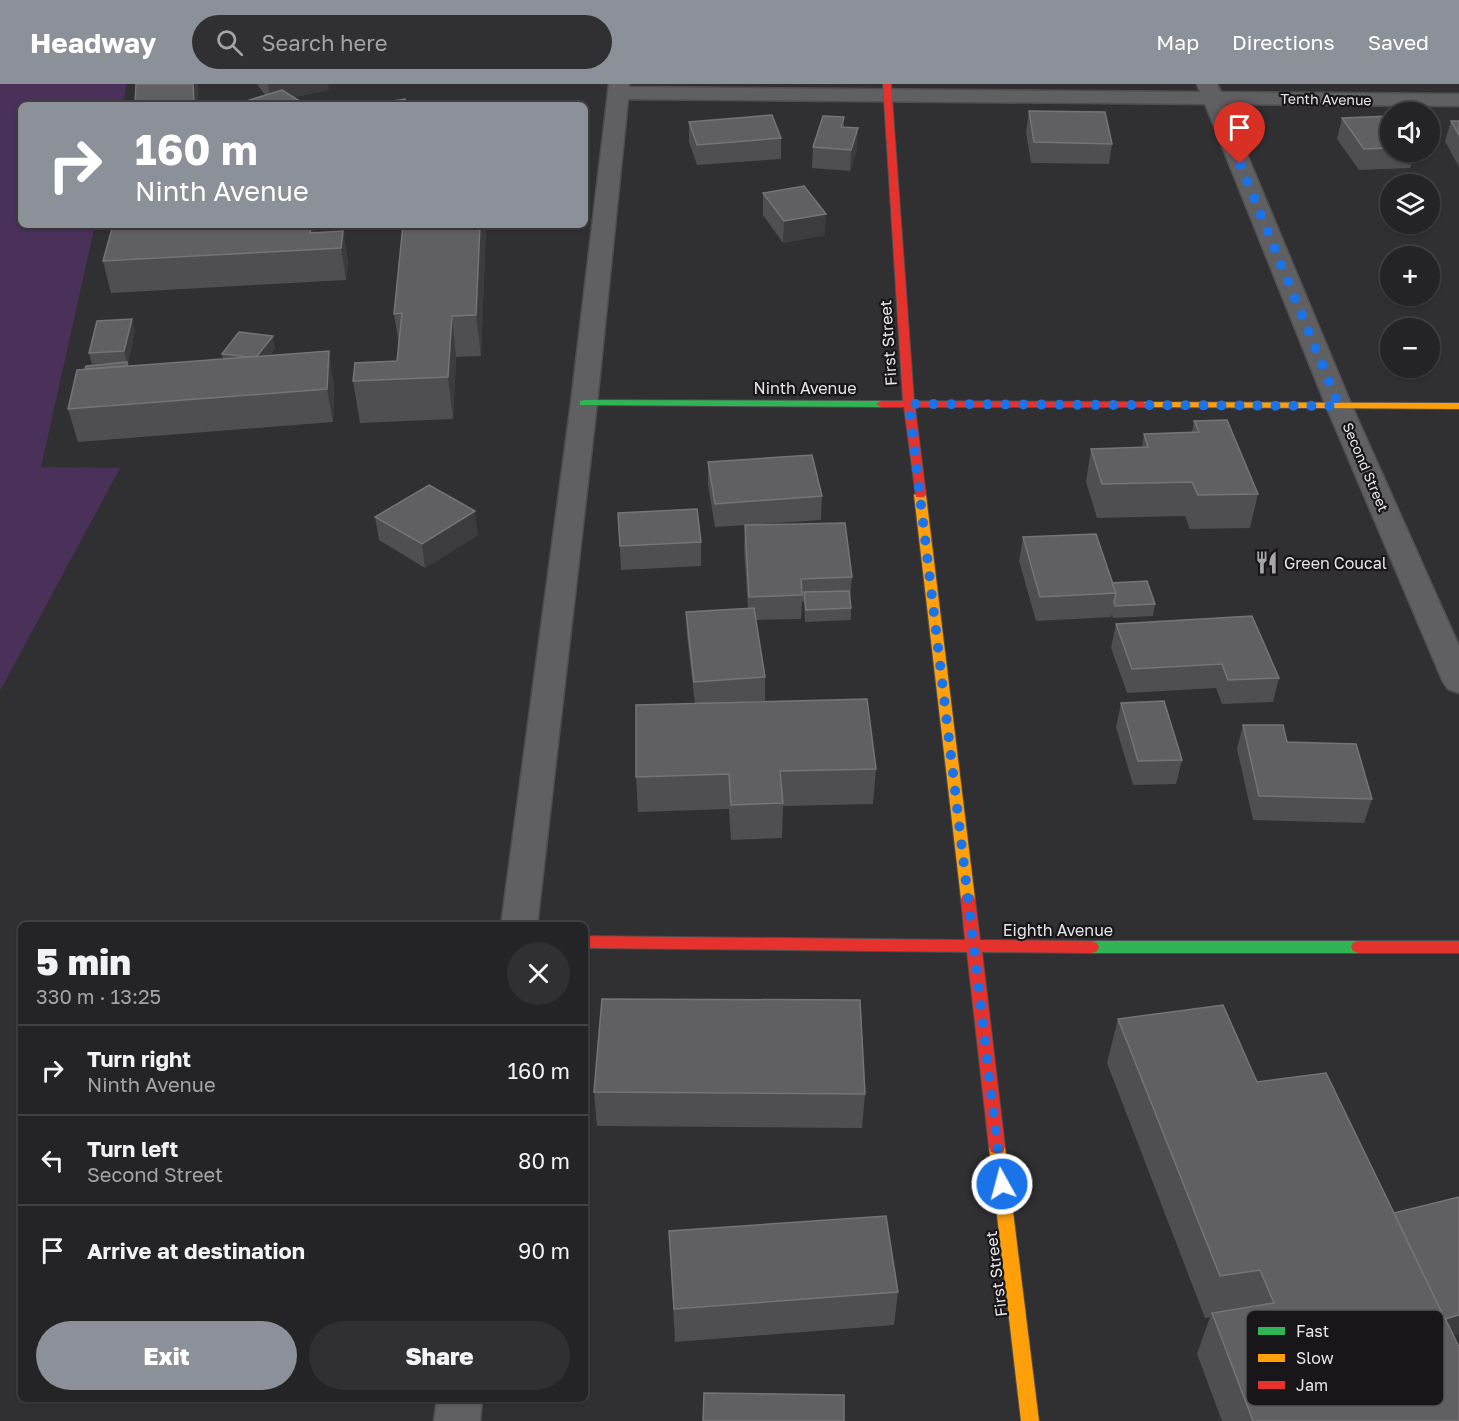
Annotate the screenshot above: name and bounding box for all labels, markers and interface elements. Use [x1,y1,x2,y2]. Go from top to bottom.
search box [192,15,612,69]
text: Headway [30,26,156,59]
icon: search [213,26,246,59]
text: Search here [261,29,387,56]
text: Map [1156,29,1199,55]
text: Directions [1232,29,1335,55]
text: Saved [1368,29,1429,55]
street label: Tenth Avenue [1280,90,1372,108]
pin [1214,102,1265,164]
map controls [1380,102,1440,378]
button: sound [1380,102,1440,162]
icon: arrive [1223,111,1256,144]
text: 160 m [135,124,258,174]
icon: right [36,126,114,204]
button: layers [1380,174,1440,234]
text: Ninth Avenue [135,175,309,207]
button: + [1380,246,1440,306]
street label: First Street [875,299,901,387]
button: − [1380,318,1440,378]
street label: Ninth Avenue [754,378,856,398]
street label: Second Street [1340,420,1392,514]
restaurant icon: Green Coucal [1253,550,1279,576]
place label: Green Coucal [1284,553,1387,573]
street label: Eighth Avenue [1003,920,1113,940]
text: 5 min [36,940,131,983]
button: close [507,942,570,1005]
text: 330 m · 13:25 [36,984,161,1008]
text: Turn right [87,1045,191,1072]
icon: right [36,1054,69,1087]
text: 160 m [507,1057,570,1084]
text: Ninth Avenue [87,1072,216,1096]
text: Turn left [87,1135,178,1162]
icon: left [36,1144,69,1177]
text: 80 m [518,1147,570,1174]
position arrow [970,1152,1034,1216]
text: Second Street [87,1162,223,1186]
street label: First Street [981,1230,1011,1318]
icon: arrive [36,1234,69,1267]
text: Arrive at destination [87,1237,305,1264]
text: 90 m [518,1237,570,1264]
legend [1246,1310,1444,1406]
button: Exit [36,1321,297,1390]
button: Share [309,1321,570,1390]
text: Fast [1296,1321,1329,1341]
text: Slow [1296,1348,1334,1368]
text: Jam [1296,1375,1328,1395]

